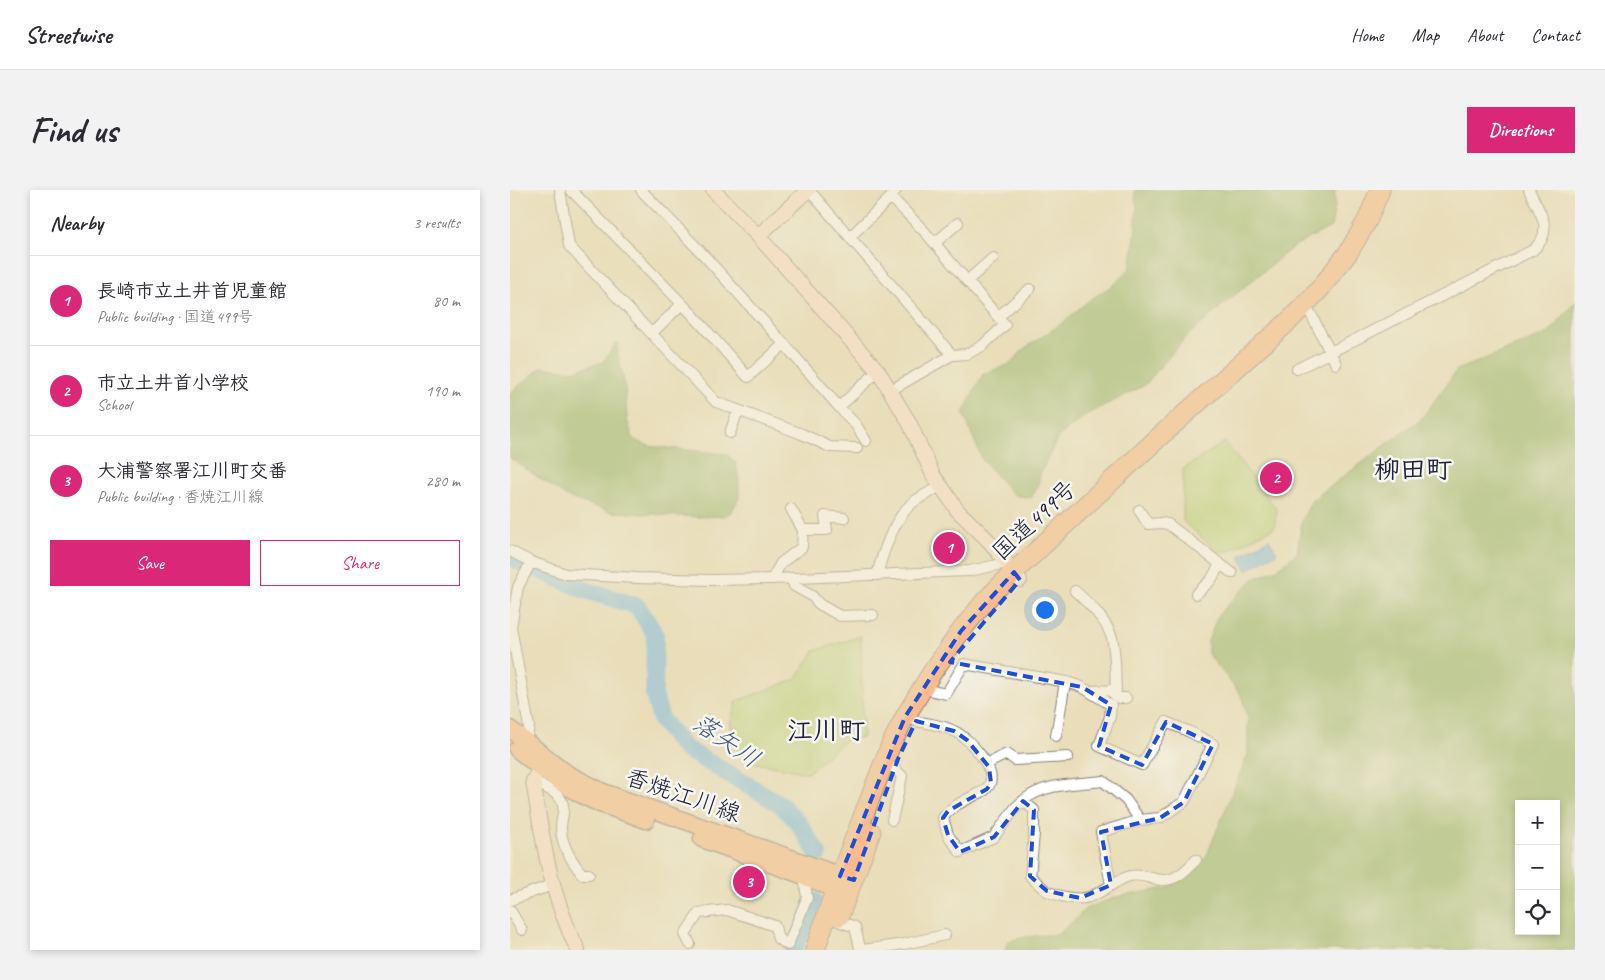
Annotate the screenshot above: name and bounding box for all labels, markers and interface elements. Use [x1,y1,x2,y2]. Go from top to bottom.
text: Streetwise [25,20,111,50]
text: Home [1351,24,1384,46]
text: Map [1412,24,1439,46]
text: About [1467,24,1503,46]
text: Contact [1531,24,1580,46]
button: Directions [1467,107,1575,153]
text: Find us [30,108,117,153]
text: Nearby [50,210,103,236]
text: 3 results [413,213,460,233]
text: 長崎市立土井首児童館 [97,279,287,303]
text: 1 [62,291,70,311]
text: 80 m [433,291,460,311]
text: Public building · 国道499号 [97,307,253,327]
text: 市立土井首小学校 [97,371,249,395]
text: 2 [62,381,70,401]
text: 190 m [426,381,460,401]
text: School [97,395,131,415]
district label: 柳田町 [1374,453,1452,486]
text: 大浦警察署江川町交番 [97,459,287,483]
pin: 2 [1260,459,1292,497]
text: 3 [62,471,70,491]
text: 280 m [426,471,460,491]
street label: 国道499号 [986,473,1082,567]
text: Public building · 香焼江川線 [97,487,264,507]
pin: 1 [933,529,965,567]
button: Save [50,540,250,586]
button: Share [260,540,460,586]
your location [1032,597,1058,623]
water label: 落矢川 [686,707,766,775]
district label: 江川町 [787,714,865,747]
street label: 香焼江川線 [621,761,745,829]
map controls [1515,800,1560,935]
button: + [1515,800,1560,845]
button: − [1515,845,1560,890]
pin: 3 [733,863,765,901]
button: locate [1515,890,1560,935]

